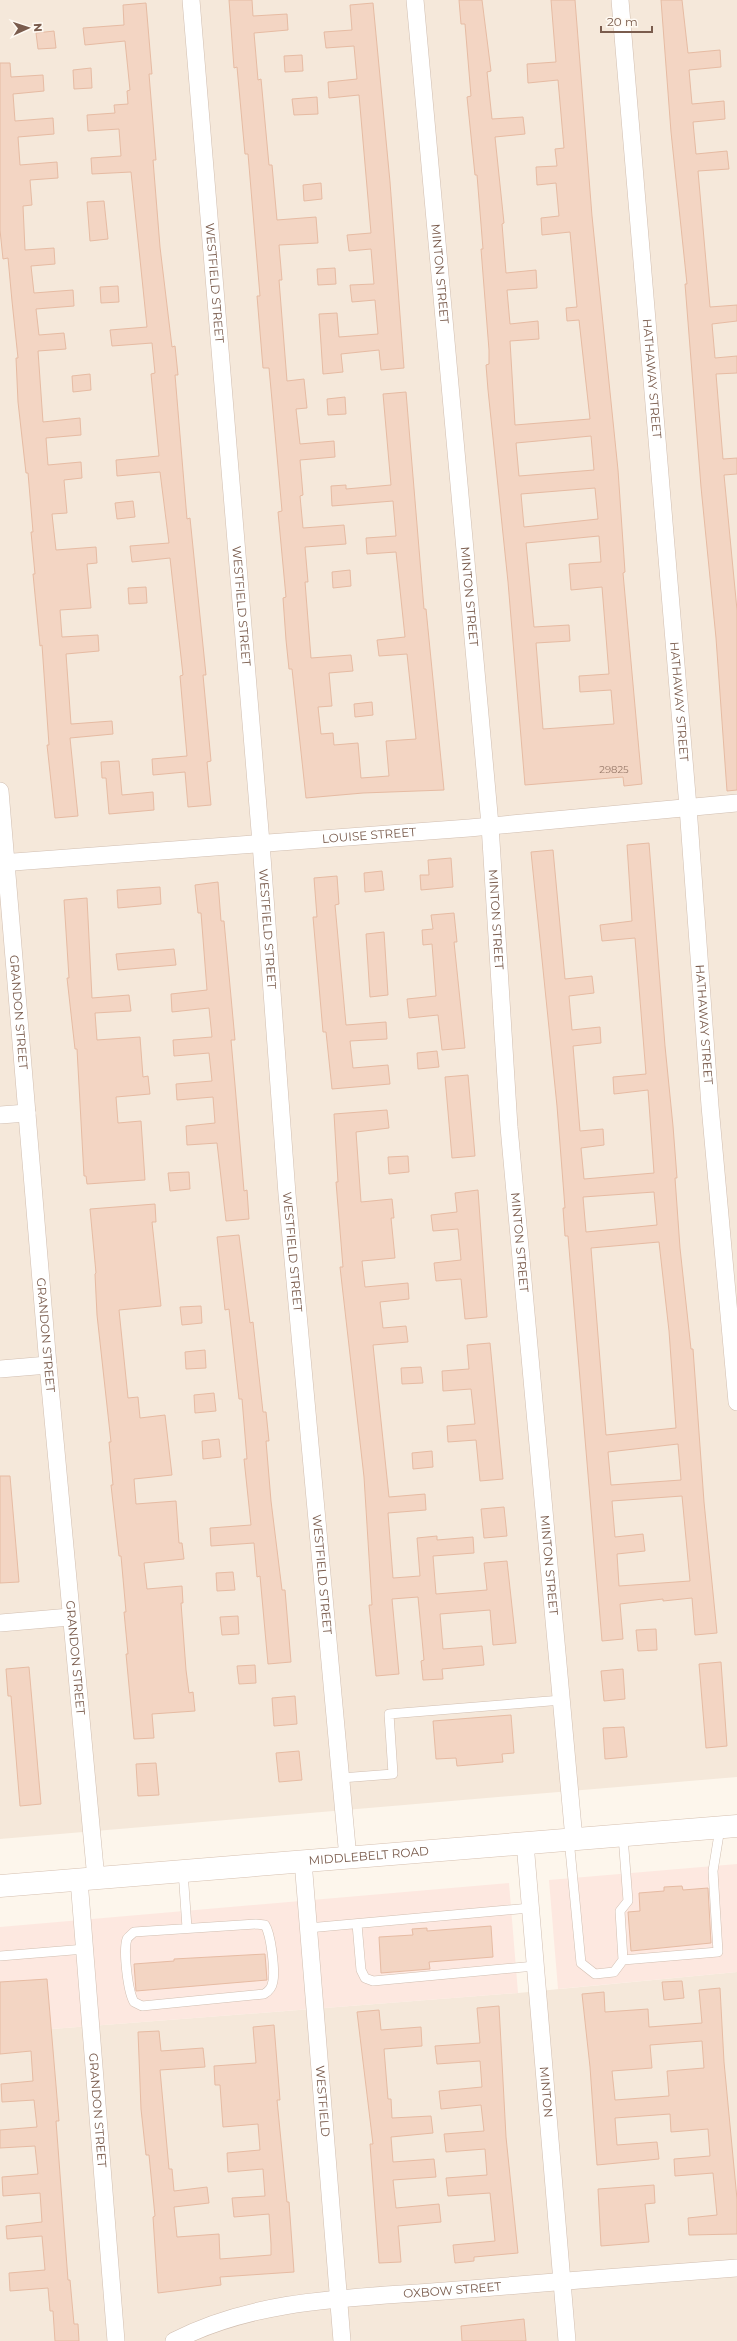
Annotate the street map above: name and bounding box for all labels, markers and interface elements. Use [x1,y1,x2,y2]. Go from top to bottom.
north arrow [8,8,48,48]
scale bar [601,8,652,34]
text: 20 m [607,14,638,29]
text: N [31,23,45,32]
street label: WESTFIELD STREET [203,222,227,344]
street label: MINTON STREET [428,223,452,325]
street label: HATHAWAY STREET [640,318,665,439]
street label: WESTFIELD STREET [229,545,254,667]
street label: MINTON STREET [458,546,482,647]
street label: HATHAWAY STREET [667,641,692,762]
house number: 29825 [599,763,629,776]
street label: LOUISE STREET [321,824,417,846]
street label: WESTFIELD STREET [256,868,280,990]
street label: MINTON STREET [486,869,507,970]
street label: GRANDON STREET [7,954,31,1070]
street label: HATHAWAY STREET [693,964,716,1085]
street label: WESTFIELD STREET [280,1191,306,1313]
street label: MINTON STREET [508,1192,532,1293]
street label: GRANDON STREET [34,1277,59,1393]
street label: WESTFIELD STREET [309,1514,335,1635]
street label: MINTON STREET [537,1514,562,1616]
street label: GRANDON STREET [63,1600,89,1716]
street label: MIDDLEBELT ROAD [308,1843,429,1868]
street label: GRANDON STREET [86,2052,110,2168]
street label: WESTFIELD [313,2065,333,2138]
street label: MINTON [537,2066,556,2118]
street label: OXBOW STREET [403,2278,502,2301]

